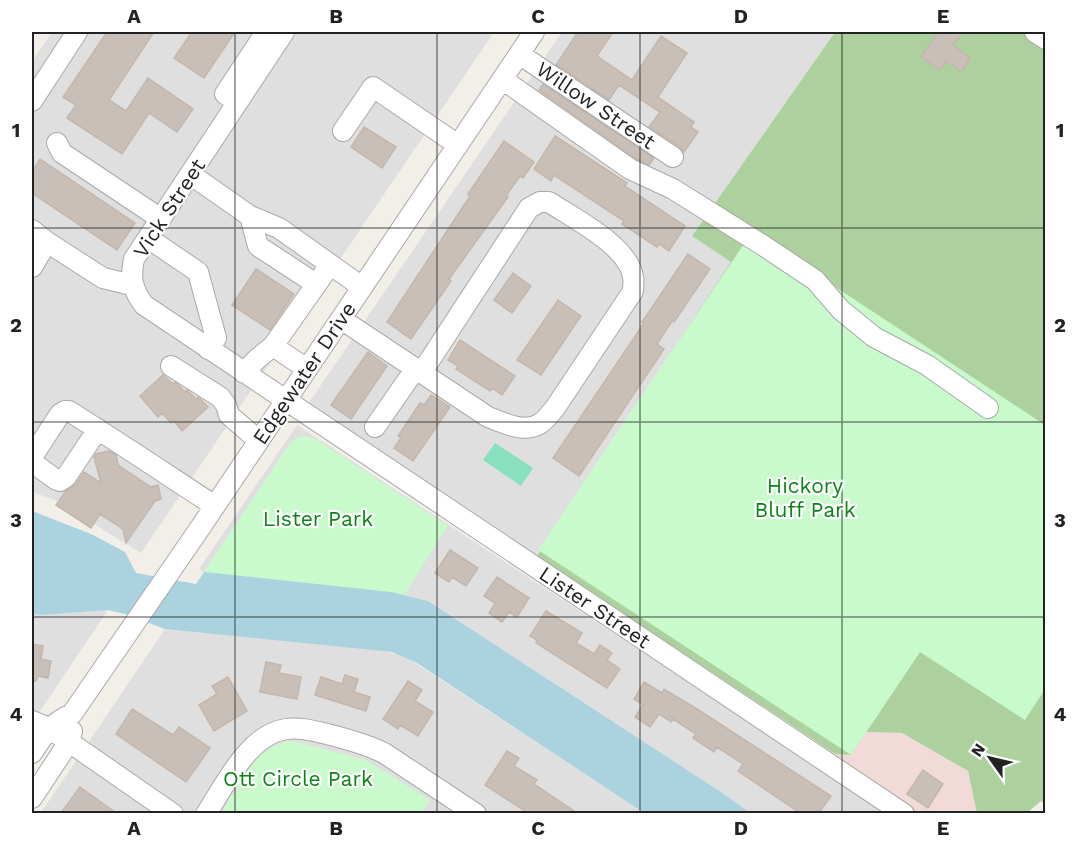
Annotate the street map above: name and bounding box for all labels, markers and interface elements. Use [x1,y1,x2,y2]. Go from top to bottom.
text: A [127,4,141,28]
text: B [329,4,343,28]
text: C [531,4,545,28]
text: D [734,4,748,28]
text: E [937,4,949,28]
street label: Willow Street [532,56,660,154]
text: 1 [12,118,20,142]
text: 1 [1056,118,1064,142]
street label: Vick Street [128,154,210,262]
street label: Edgewater Drive [247,297,361,449]
text: 2 [10,313,22,337]
text: 2 [1054,313,1066,337]
park label: Hickory Bluff Park [754,473,856,522]
park label: Lister Park [263,506,373,531]
text: 3 [10,508,22,532]
text: 3 [1054,508,1066,532]
street label: Lister Street [535,561,655,653]
text: 4 [10,702,23,726]
text: 4 [1054,702,1067,726]
north arrow [960,728,1020,788]
text: N [967,740,989,760]
park label: Ott Circle Park [223,766,373,791]
text: A [127,816,141,840]
text: B [329,816,343,840]
text: C [531,816,545,840]
text: D [734,816,748,840]
text: E [937,816,949,840]

